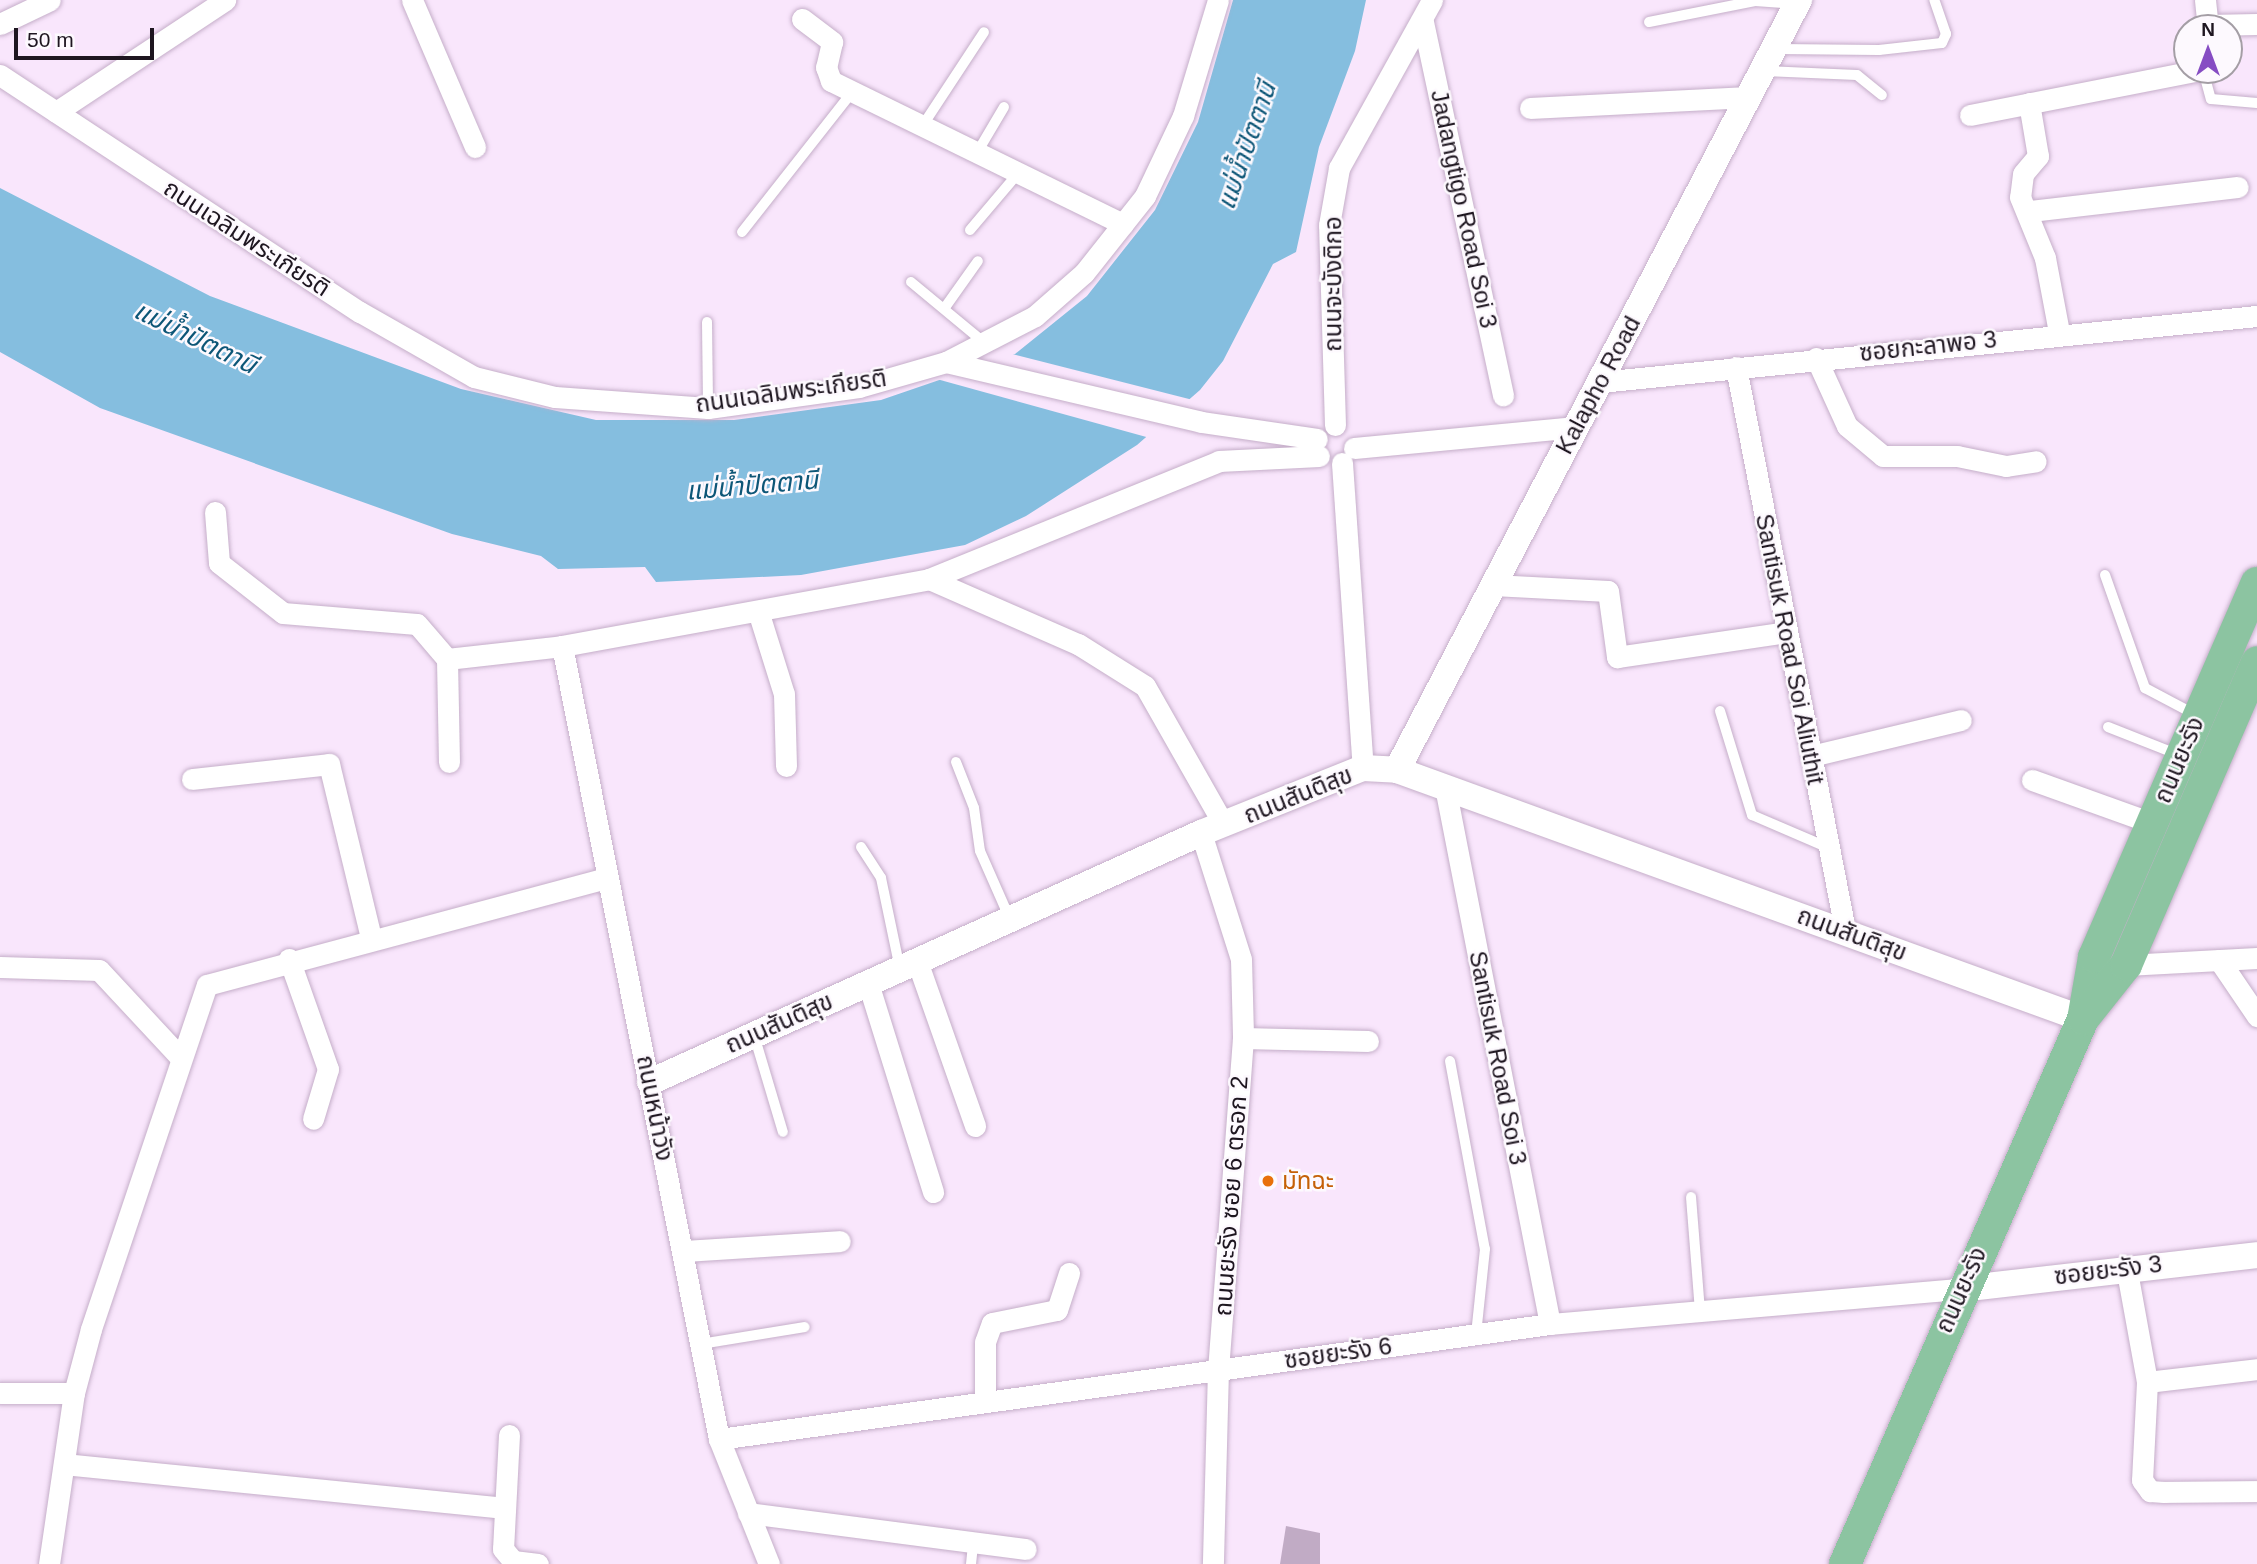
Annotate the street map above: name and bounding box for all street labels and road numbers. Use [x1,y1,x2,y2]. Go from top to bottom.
street label: Jadangtigo Road Soi 3 [1425,87,1503,331]
street label: ถนนเฉลิมพระเกียรติ [158,173,336,303]
street label: ถนนจะบังติกอ [1319,216,1347,352]
street label: Kalapho Road [1550,311,1646,459]
street label: ซอยกะลาพอ 3 [1858,324,1998,368]
street label: ถนนเฉลิมพระเกียรติ [694,363,888,419]
street label: Santisuk Road Soi Aliuthit [1750,511,1830,787]
street label: ถนนยะรัง [2148,713,2210,807]
street label: ถนนสันติสุข [1240,760,1356,830]
street label: ถนนสันติสุข [1793,901,1911,967]
street label: Santisuk Road Soi 3 [1463,949,1533,1167]
street label: ถนนสันติสุข [721,987,837,1059]
street label: ถนนหน้าวัง [631,1053,679,1163]
street label: ถนนยะรัง ซอย 6 ตรอก 2 [1208,1075,1254,1317]
street label: ถนนยะรัง [1929,1243,1993,1337]
street label: ซอยยะรัง 3 [2052,1249,2164,1291]
street label: ซอยยะรัง 6 [1282,1331,1394,1375]

